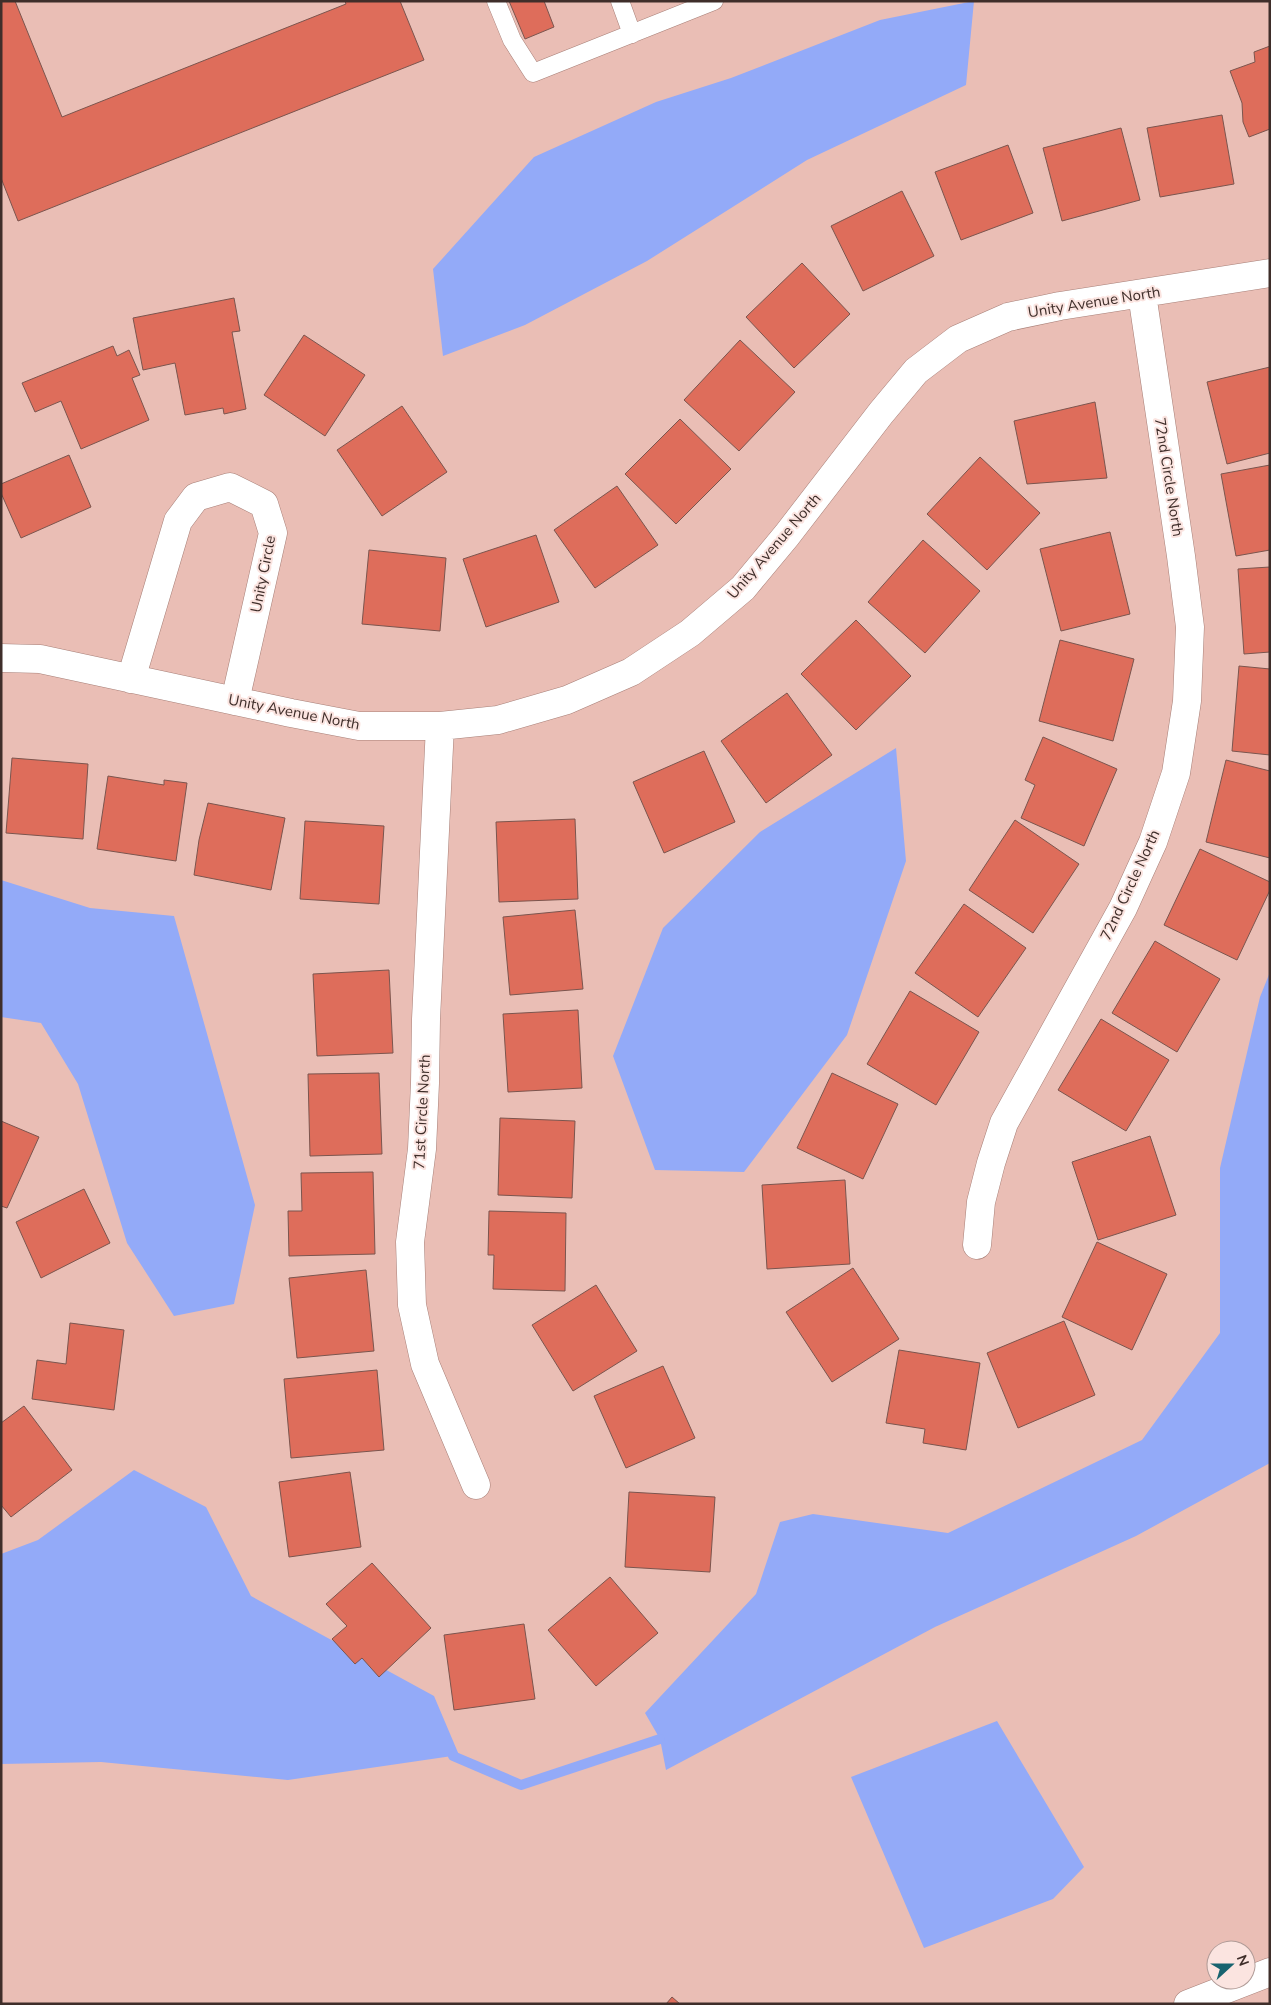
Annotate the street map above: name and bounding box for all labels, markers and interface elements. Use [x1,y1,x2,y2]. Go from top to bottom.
street label: Unity Avenue North [1026,282,1162,322]
street label: 72nd Circle North [1150,416,1188,538]
street label: Unity Avenue North [723,489,825,603]
street label: Unity Circle [246,534,280,614]
street label: Unity Avenue North [226,689,362,735]
street label: 72nd Circle North [1096,826,1164,944]
street label: 71st Circle North [409,1054,435,1170]
north arrow [1206,1940,1256,1990]
text: N [1232,1952,1253,1969]

